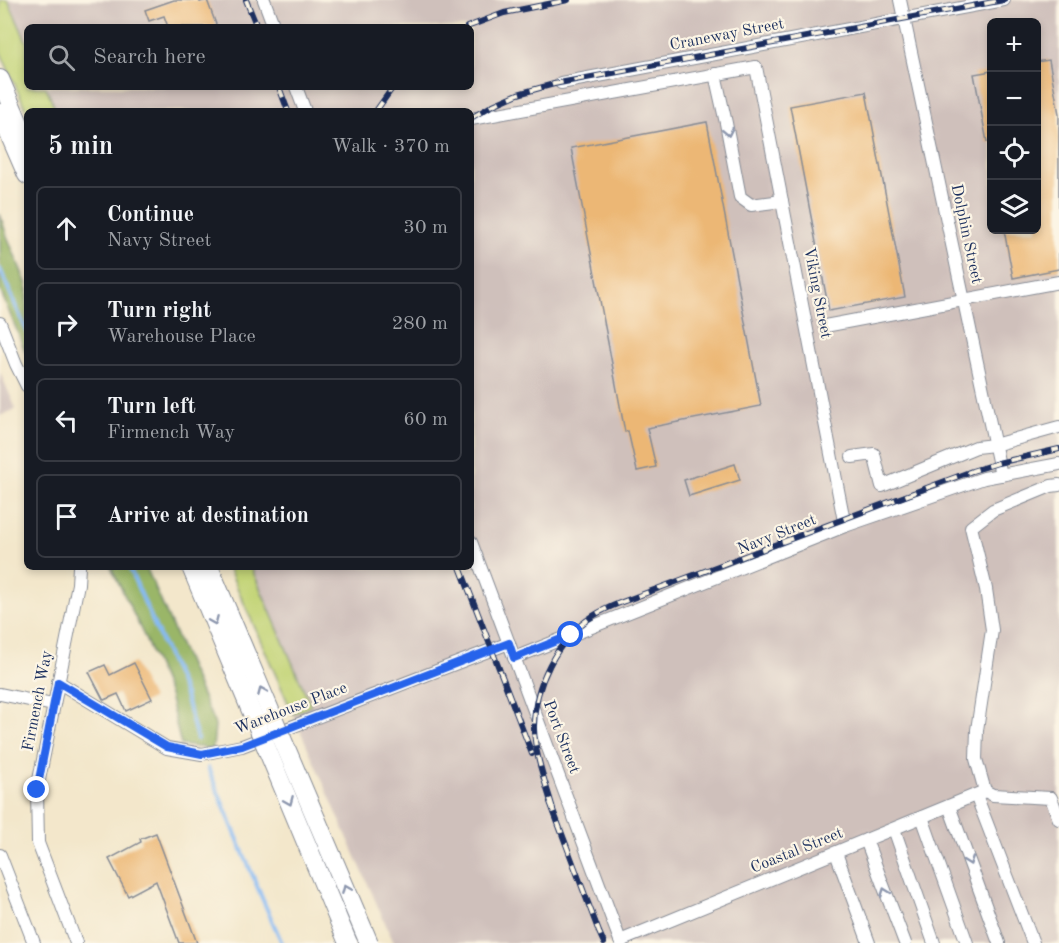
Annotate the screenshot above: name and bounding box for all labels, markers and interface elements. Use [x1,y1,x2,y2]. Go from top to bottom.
street label: Craneway Street [668,16,786,54]
map controls [987,18,1041,234]
button: + [987,18,1041,72]
search box [24,24,474,90]
icon: search [45,41,78,74]
text: Search here [93,46,206,68]
button: − [987,72,1041,126]
one-way arrow [721,126,734,136]
button: locate [987,126,1041,180]
text: 5 min [48,134,113,160]
text: Walk · 370 m [331,137,450,157]
button: layers [987,180,1041,234]
street label: Dolphin Street [948,183,984,286]
text: Continue [107,204,194,226]
icon: ahead [50,212,83,245]
text: 30 m [403,218,448,238]
text: Navy Street [107,231,211,251]
street label: Viking Street [800,246,834,340]
text: Turn right [107,300,211,322]
icon: right [50,308,83,341]
text: 280 m [392,314,448,334]
text: Warehouse Place [107,327,256,347]
text: Turn left [107,396,196,418]
icon: left [50,404,83,437]
text: 60 m [403,410,448,430]
text: Firmench Way [107,423,235,443]
icon: arrive [50,500,83,533]
text: Arrive at destination [107,505,309,527]
street label: Navy Street [735,512,819,558]
one-way arrow [207,615,219,626]
route start [557,621,583,647]
street label: Firmench Way [20,649,56,753]
street label: Warehouse Place [233,680,349,738]
one-way arrow [257,686,269,697]
street label: Port Street [540,698,582,776]
route end [23,776,49,802]
one-way arrow [282,795,294,806]
street label: Coastal Street [748,825,846,877]
one-way arrow [962,855,975,866]
one-way arrow [342,885,354,896]
one-way arrow [880,887,892,898]

